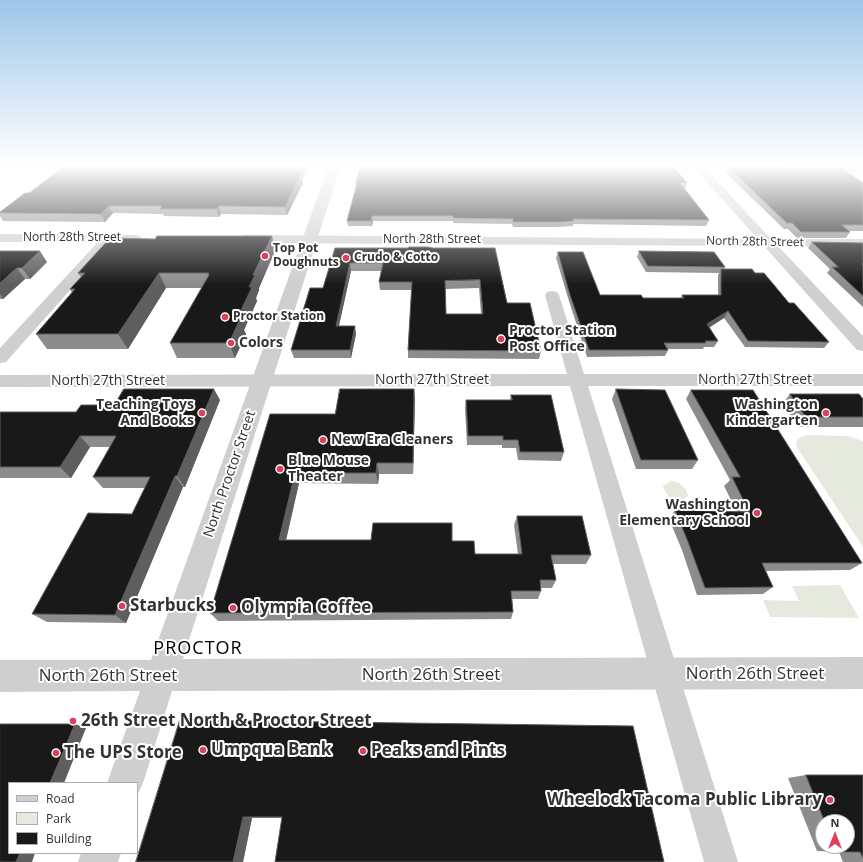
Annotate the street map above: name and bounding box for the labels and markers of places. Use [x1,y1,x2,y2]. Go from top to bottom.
place label: Top Pot Doughnuts [273,242,339,270]
marker: Top Pot Doughnuts [260,251,270,261]
place label: Crudo & Cotto [354,251,438,265]
marker: Crudo & Cotto [341,253,351,263]
place label: Proctor Station [233,310,324,324]
marker: Proctor Station [220,312,230,322]
place label: Proctor Station Post Office [509,323,615,356]
marker: Proctor Station Post Office [496,334,506,344]
place label: Colors [239,335,283,351]
marker: Colors [226,338,236,348]
place label: Teaching Toys And Books [96,397,194,430]
place label: Washington Kindergarten [725,397,818,430]
marker: Teaching Toys And Books [197,408,207,418]
marker: Washington Kindergarten [821,408,831,418]
place label: New Era Cleaners [331,432,453,448]
marker: New Era Cleaners [318,435,328,445]
place label: Blue Mouse Theater [288,453,369,486]
marker: Blue Mouse Theater [275,464,285,474]
place label: Washington Elementary School [619,497,749,530]
marker: Washington Elementary School [752,508,762,518]
place label: Starbucks [130,596,214,616]
place label: Olympia Coffee [241,598,371,618]
marker: Starbucks [117,601,127,611]
marker: Olympia Coffee [228,603,238,613]
place label: 26th Street North & Proctor Street [81,711,372,731]
marker: 26th Street North & Proctor Street [68,716,78,726]
place label: Umpqua Bank [211,740,331,760]
place label: Peaks and Pints [371,741,505,761]
place label: The UPS Store [64,743,182,763]
marker: Umpqua Bank [198,745,208,755]
marker: Peaks and Pints [358,746,368,756]
marker: The UPS Store [51,748,61,758]
place label: Wheelock Tacoma Public Library [547,790,822,810]
marker: Wheelock Tacoma Public Library [825,795,835,805]

